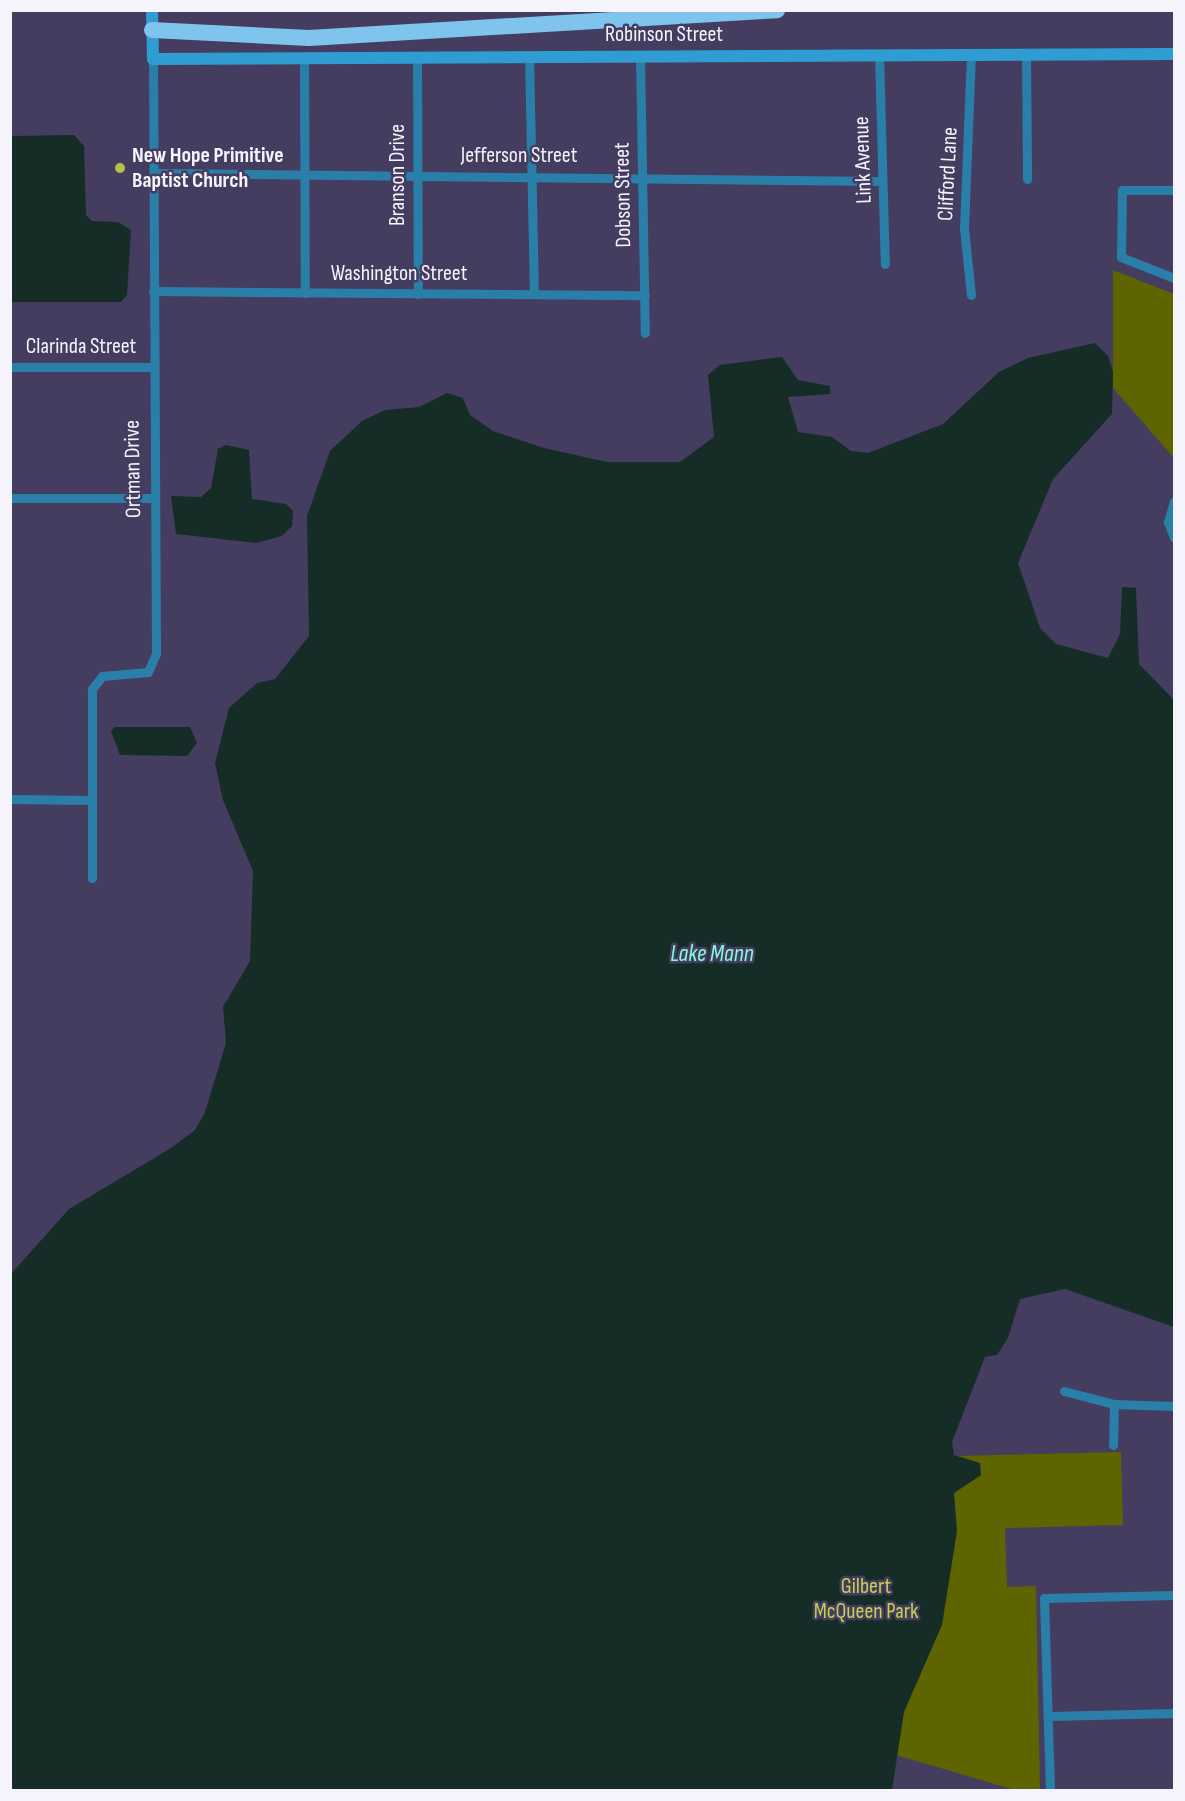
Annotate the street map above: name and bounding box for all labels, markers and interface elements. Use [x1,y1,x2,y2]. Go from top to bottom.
street label: Robinson Street [605,22,723,48]
street label: Link Avenue [848,116,878,204]
street label: Branson Drive [385,124,411,226]
street label: Clifford Lane [932,126,964,222]
place label: New Hope Primitive Baptist Church [132,142,284,194]
street label: Dobson Street [609,142,637,248]
street label: Jefferson Street [461,143,577,169]
marker: New Hope Primitive Baptist Church [113,161,127,175]
street label: Washington Street [331,261,467,287]
street label: Clarinda Street [26,334,136,360]
street label: Ortman Drive [119,420,147,518]
water label: Lake Mann [670,940,754,968]
park label: Gilbert McQueen Park [814,1573,918,1624]

